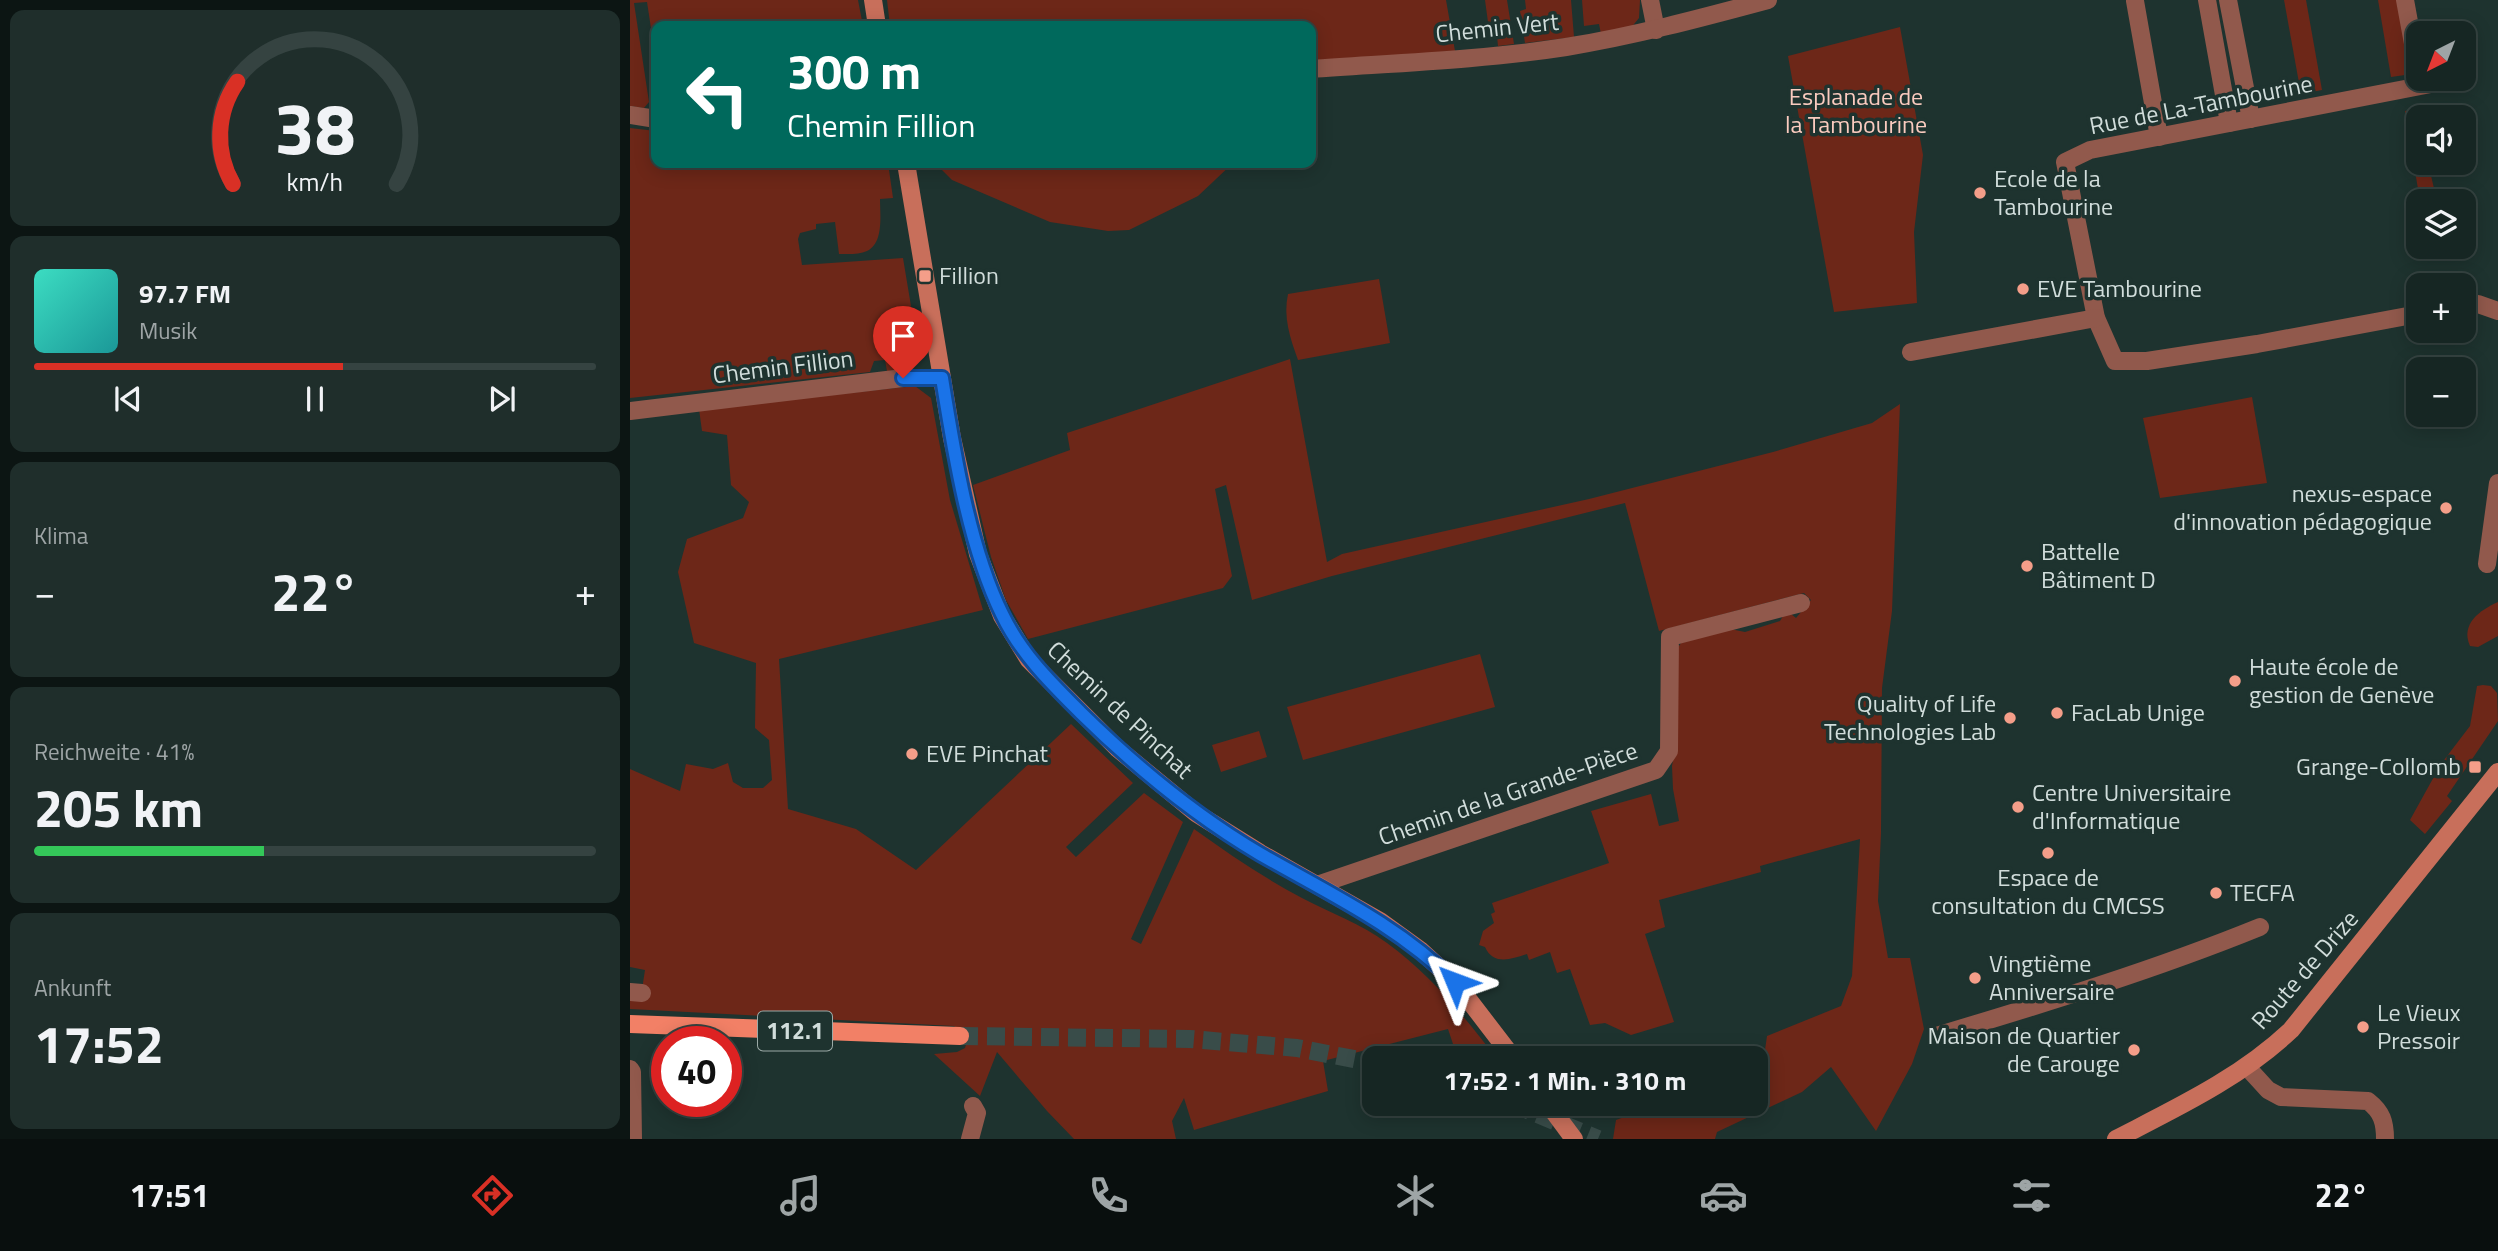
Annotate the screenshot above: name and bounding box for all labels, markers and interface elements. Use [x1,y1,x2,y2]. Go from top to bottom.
street label: Chemin Vert [1434,3,1561,51]
north arrow [2406,21,2476,91]
map controls [2406,21,2476,427]
text: 300 m [787,33,921,108]
icon: left [672,49,763,140]
street label: Rue de La-Tambourine [2086,65,2315,143]
text: 38 [274,72,356,182]
park label: Esplanade de la Tambourine [1785,78,1927,142]
text: Chemin Fillion [787,101,975,149]
button: sound [2406,105,2476,175]
place label: Ecole de la Tambourine [1994,160,2113,224]
text: km/h [287,163,343,201]
marker: Ecole de la Tambourine [1972,185,1988,201]
button: layers [2406,189,2476,259]
place label: Fillion [939,257,999,293]
marker: Fillion [917,268,933,284]
place label: EVE Tambourine [2037,270,2202,306]
button: + [2406,273,2476,343]
text: 97.7 FM [139,274,231,313]
marker: EVE Tambourine [2015,281,2031,297]
pin [873,306,933,378]
text: Musik [139,313,197,348]
icon: arrive [884,317,922,355]
street label: Chemin Fillion [711,340,855,392]
button: − [2406,357,2476,427]
icon: previous [109,380,147,418]
icon: pause [296,380,334,418]
icon: next [483,380,521,418]
place label: nexus-espace d'innovation pédagogique [2173,475,2432,539]
marker: nexus-espace d'innovation pédagogique [2438,500,2454,516]
text: Klima [34,518,88,553]
place label: Battelle Bâtiment D [2041,533,2156,597]
text: 22° [271,552,359,631]
marker: Battelle Bâtiment D [2019,558,2035,574]
text: − [34,563,55,621]
text: + [575,563,596,621]
street label: Chemin de Pinchat [1040,632,1202,787]
place label: Haute école de gestion de Genève [2249,648,2434,712]
marker: Haute école de gestion de Genève [2227,673,2243,689]
place label: Quality of Life Technologies Lab [1824,685,1996,749]
place label: FacLab Unige [2071,694,2205,730]
marker: FacLab Unige [2049,705,2065,721]
marker: Quality of Life Technologies Lab [2002,710,2018,726]
street label: Chemin de la Grande-Pièce [1373,732,1642,854]
text: Reichweite · 41% [34,734,194,769]
place label: EVE Pinchat [926,735,1049,771]
marker: EVE Pinchat [904,746,920,762]
place label: Grange-Collomb [2296,748,2461,784]
marker: Grange-Collomb [2467,759,2483,775]
text: 205 km [34,768,203,847]
place label: Centre Universitaire d'Informatique [2032,774,2231,838]
marker: Centre Universitaire d'Informatique [2010,799,2026,815]
marker: Espace de consultation du CMCSS [2040,845,2056,861]
place label: Espace de consultation du CMCSS [1931,859,2165,923]
place label: TECFA [2230,874,2295,910]
marker: TECFA [2208,885,2224,901]
street label: Route de Drize [2242,902,2366,1037]
position arrow [1418,945,1492,1019]
place label: Vingtième Anniversaire [1989,945,2115,1009]
text: Ankunft [34,970,111,1005]
marker: Vingtième Anniversaire [1967,970,1983,986]
place label: Le Vieux Pressoir [2377,994,2461,1058]
text: 17:52 [34,1004,164,1083]
road number: 112.1 [758,1012,832,1050]
place label: Maison de Quartier de Carouge [1927,1017,2120,1081]
marker: Le Vieux Pressoir [2355,1019,2371,1035]
speed limit sign: 40 [651,1026,742,1117]
marker: Maison de Quartier de Carouge [2126,1042,2142,1058]
text: 17:52 · 1 Min. · 310 m [1444,1061,1686,1100]
text: 17:51 [129,1171,209,1219]
icon: directions [468,1171,517,1220]
icon: music [776,1171,825,1220]
icon: phone [1084,1171,1133,1220]
icon: climate [1391,1171,1440,1220]
icon: car [1699,1171,1748,1220]
icon: filters [2007,1171,2056,1220]
text: 22° [2315,1171,2369,1219]

